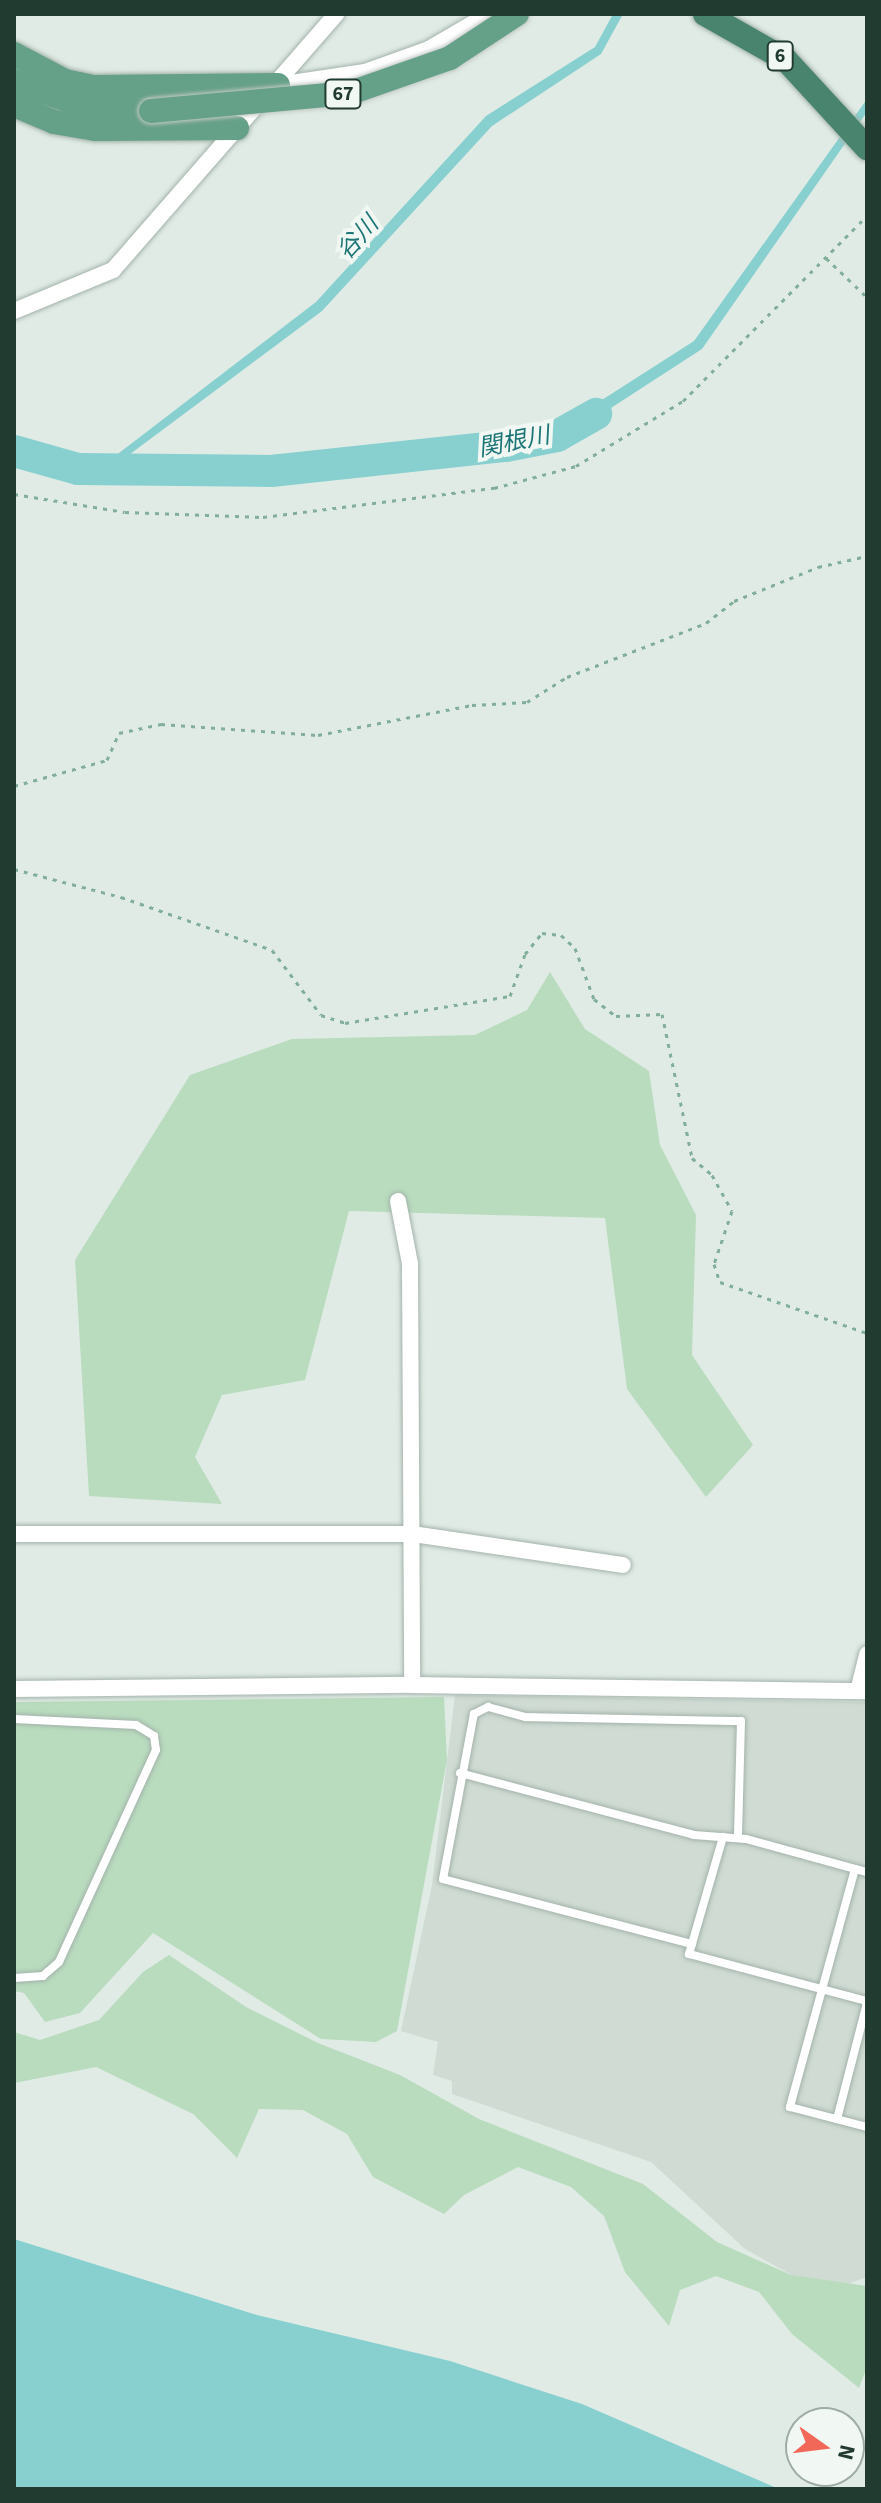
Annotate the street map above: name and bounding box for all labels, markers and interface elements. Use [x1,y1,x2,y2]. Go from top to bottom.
road number: 6 [766,40,794,72]
road number: 67 [323,78,363,110]
water label: 谷川 [331,211,385,265]
water label: 関根川 [476,421,552,463]
north arrow [785,2407,865,2487]
text: N [829,2441,864,2463]

